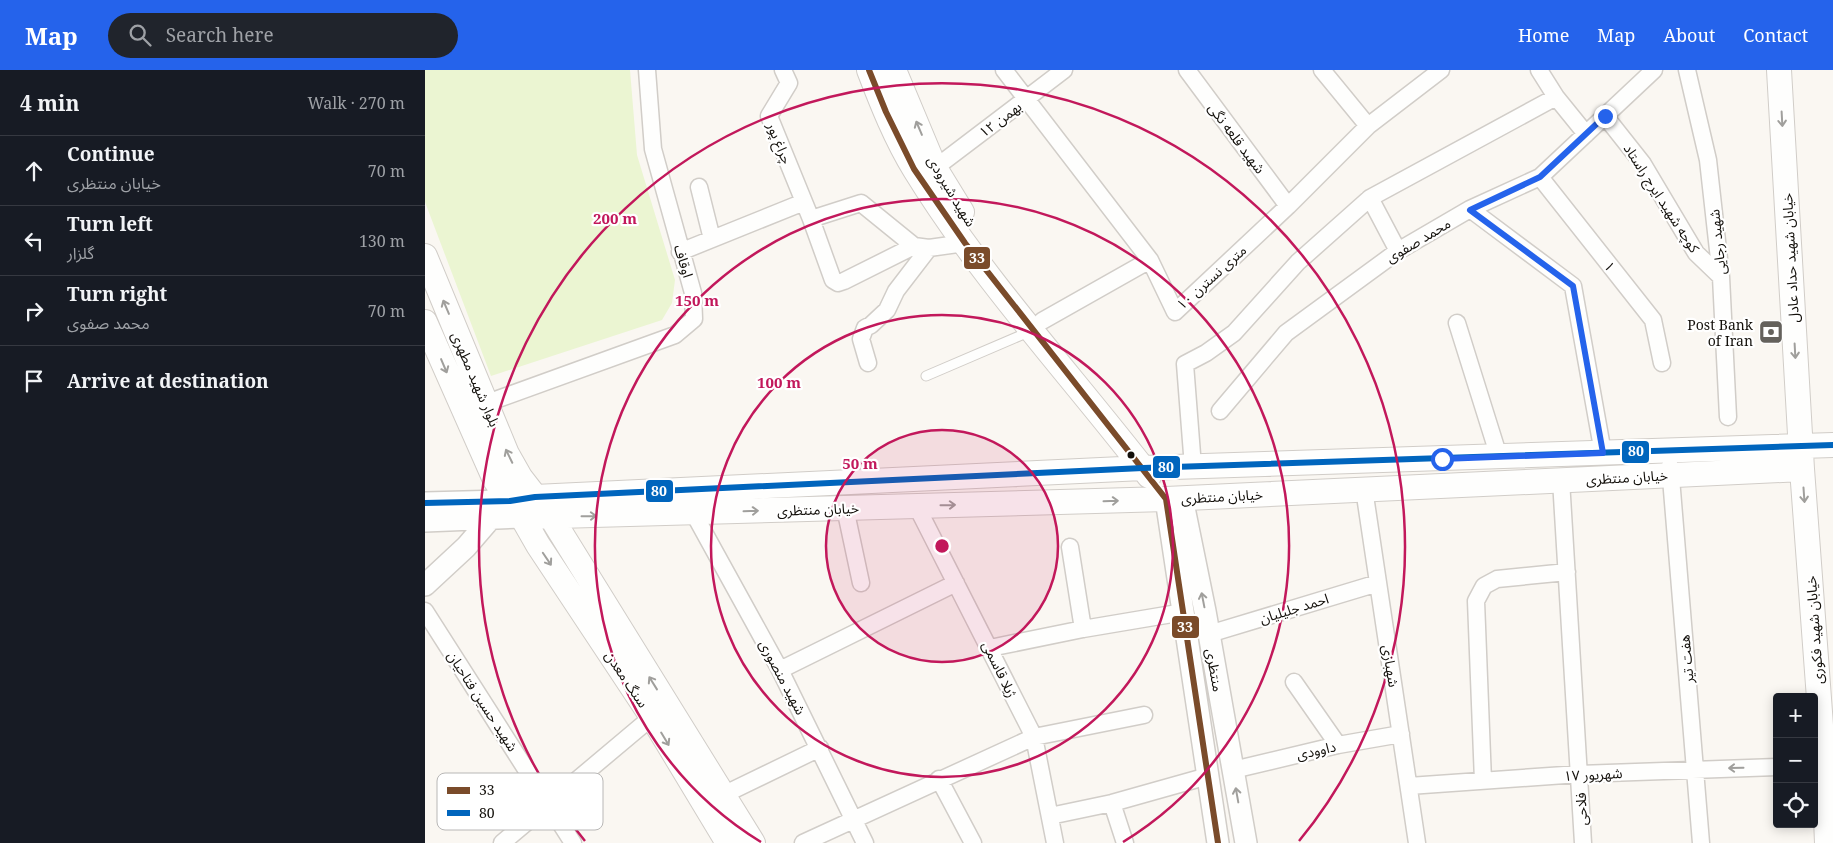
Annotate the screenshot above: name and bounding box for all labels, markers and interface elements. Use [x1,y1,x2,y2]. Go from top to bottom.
search box [108,13,458,58]
text: Map [25,19,78,52]
icon: search [126,21,154,49]
text: Search here [166,22,274,48]
text: Home [1518,23,1569,47]
text: Map [1597,23,1635,47]
text: About [1663,23,1715,47]
text: Contact [1743,23,1808,47]
text: 4 min [20,89,79,117]
text: Walk · 270 m [308,92,405,114]
street label: ۱۲ بهمن [975,97,1025,141]
street label: شهید قلعه نگی [1204,99,1270,177]
route end [1594,105,1617,128]
one-way arrow [1777,110,1786,126]
street label: چراغ پور [761,118,797,167]
one-way arrow [913,121,923,136]
street label: کوچه شهید ایرج راستاد [1618,140,1704,257]
text: Continue [67,141,155,167]
street label: شهید شیرودی [923,152,981,230]
icon: ahead [20,157,48,185]
text: 70 m [368,160,405,182]
text: خیابان منتظری [67,172,161,194]
street label: خیابان شهید حداد عادل [1777,193,1803,323]
text: 200 m [593,208,637,228]
street label: شهید رجایی [1704,208,1730,276]
text: Turn left [67,211,153,237]
street label: محمد صفوی [1382,213,1454,267]
icon: left [20,227,48,255]
text: 130 m [359,230,405,252]
street label: ۱۰ متری نسترن [1172,240,1250,314]
text: گلزار [67,242,94,264]
street label: اوقاف [670,242,698,280]
line badge: 33 [963,246,991,270]
text: 33 [969,248,985,267]
street label: ۱ [1600,257,1620,275]
text: Turn right [67,281,167,307]
text: 150 m [675,290,719,310]
icon: right [20,297,48,325]
text: 70 m [368,300,405,322]
one-way arrow [441,300,450,315]
text: محمد صفوی [67,312,150,334]
place label: Post Bank of Iran [1687,315,1754,350]
bank icon: Post Bank of Iran [1758,319,1784,345]
street label: بلوار شهید مطهری [447,329,505,430]
one-way arrow [1791,343,1800,359]
one-way arrow [441,359,450,374]
icon: arrive [20,367,48,395]
text: Arrive at destination [67,368,269,394]
text: 100 m [757,372,801,392]
line badge: 80 [1621,440,1650,464]
text: 80 [1628,441,1644,460]
route start [1431,448,1454,471]
one-way arrow [504,449,513,464]
unlabelled marker [1126,450,1136,460]
text: 50 m [842,453,878,473]
line badge: 80 [1152,455,1181,479]
text: 80 [1158,457,1174,476]
street label: خیابان منتظری [1585,465,1669,489]
line badge: 80 [645,479,674,503]
text: 80 [651,481,667,500]
street label: خیابان منتظری [1180,484,1264,508]
one-way arrow [1799,487,1809,503]
one-way arrow [1102,496,1119,506]
street label: خیابان منتظری [777,498,859,520]
one-way arrow [940,500,956,509]
one-way arrow [743,507,759,516]
one-way arrow [580,512,596,521]
centre of rings [933,537,951,555]
one-way arrow [542,552,552,566]
street label: خیابان شهید فکوری [1801,575,1827,685]
street label: احمد جلیلیان [1257,588,1331,628]
one-way arrow [1198,593,1207,609]
line badge: 33 [1171,615,1200,639]
text: 33 [1177,617,1193,636]
street label: هفت تیر [1674,634,1698,685]
street label: شهید منصوری [755,636,811,718]
street label: ژیلا قاسمی [978,638,1022,700]
street label: شهبازی [1378,643,1404,689]
street label: شهید حسین فتاحیان [443,647,523,755]
street label: سنگ معدن [601,647,653,711]
street label: منتظری [1202,647,1228,693]
one-way arrow [648,676,658,690]
map controls [1773,693,1818,828]
button: + [1773,693,1818,738]
one-way arrow [661,731,671,745]
street label: داوودی [1294,736,1338,764]
button: − [1773,738,1818,783]
street label: ۱۷ شهریور [1563,763,1623,785]
one-way arrow [1728,763,1744,773]
legend [437,773,603,830]
text: 33 [479,780,495,799]
button: locate [1773,783,1818,828]
one-way arrow [1232,787,1242,803]
street label: فلاحی [1571,792,1591,826]
text: 80 [479,803,495,822]

